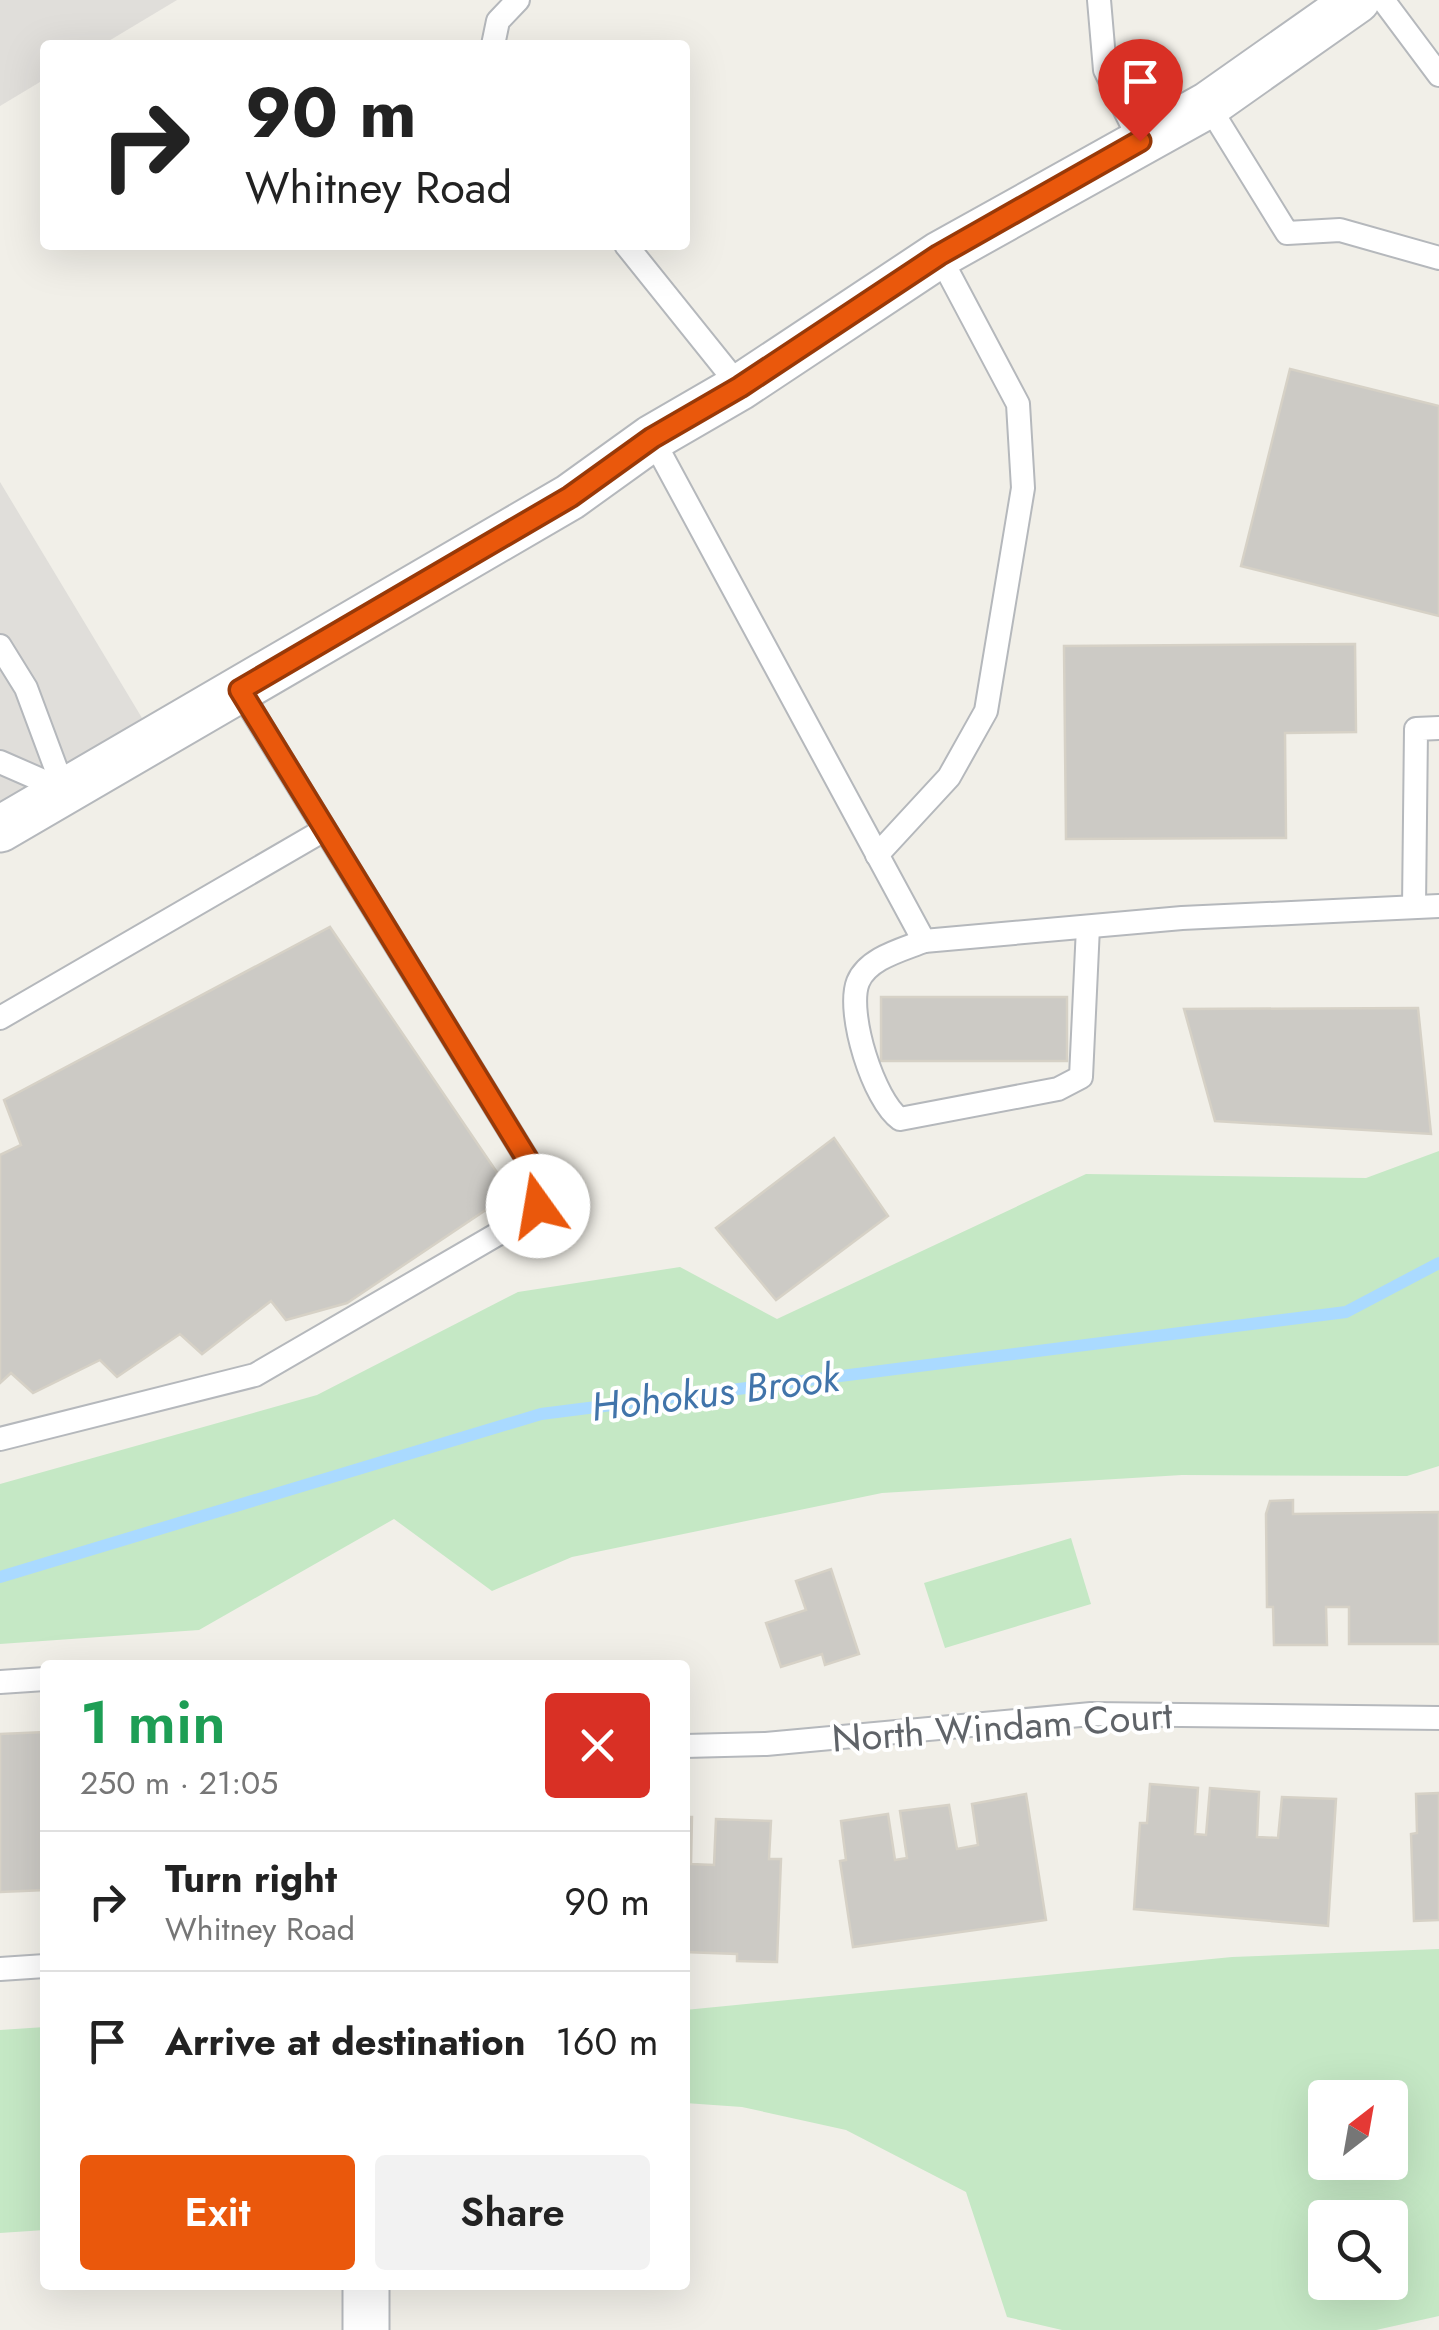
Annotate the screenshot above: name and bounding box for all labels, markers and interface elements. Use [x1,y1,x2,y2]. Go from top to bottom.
pin [1098,39,1183,142]
icon: arrive [1113,54,1168,109]
text: 90 m [245,62,417,163]
icon: right [80,80,210,210]
text: Whitney Road [245,155,512,220]
position arrow [486,1154,590,1258]
water label: Hohokus Brook [588,1348,844,1436]
text: 1 min [80,1679,226,1766]
street label: North Windam Court [830,1687,1174,1766]
button: close [545,1693,650,1798]
text: 250 m · 21:05 [80,1760,278,1806]
text: Turn right [165,1851,337,1906]
icon: right [80,1874,135,1929]
text: 90 m [564,1874,650,1929]
text: Whitney Road [165,1906,355,1952]
icon: arrive [80,2014,135,2069]
text: Arrive at destination [165,2014,526,2069]
text: 160 m [556,2014,658,2069]
north arrow [1308,2080,1408,2180]
map controls [1308,2080,1408,2300]
button: Exit [80,2155,355,2270]
button: Share [375,2155,650,2270]
button: search [1308,2200,1408,2300]

